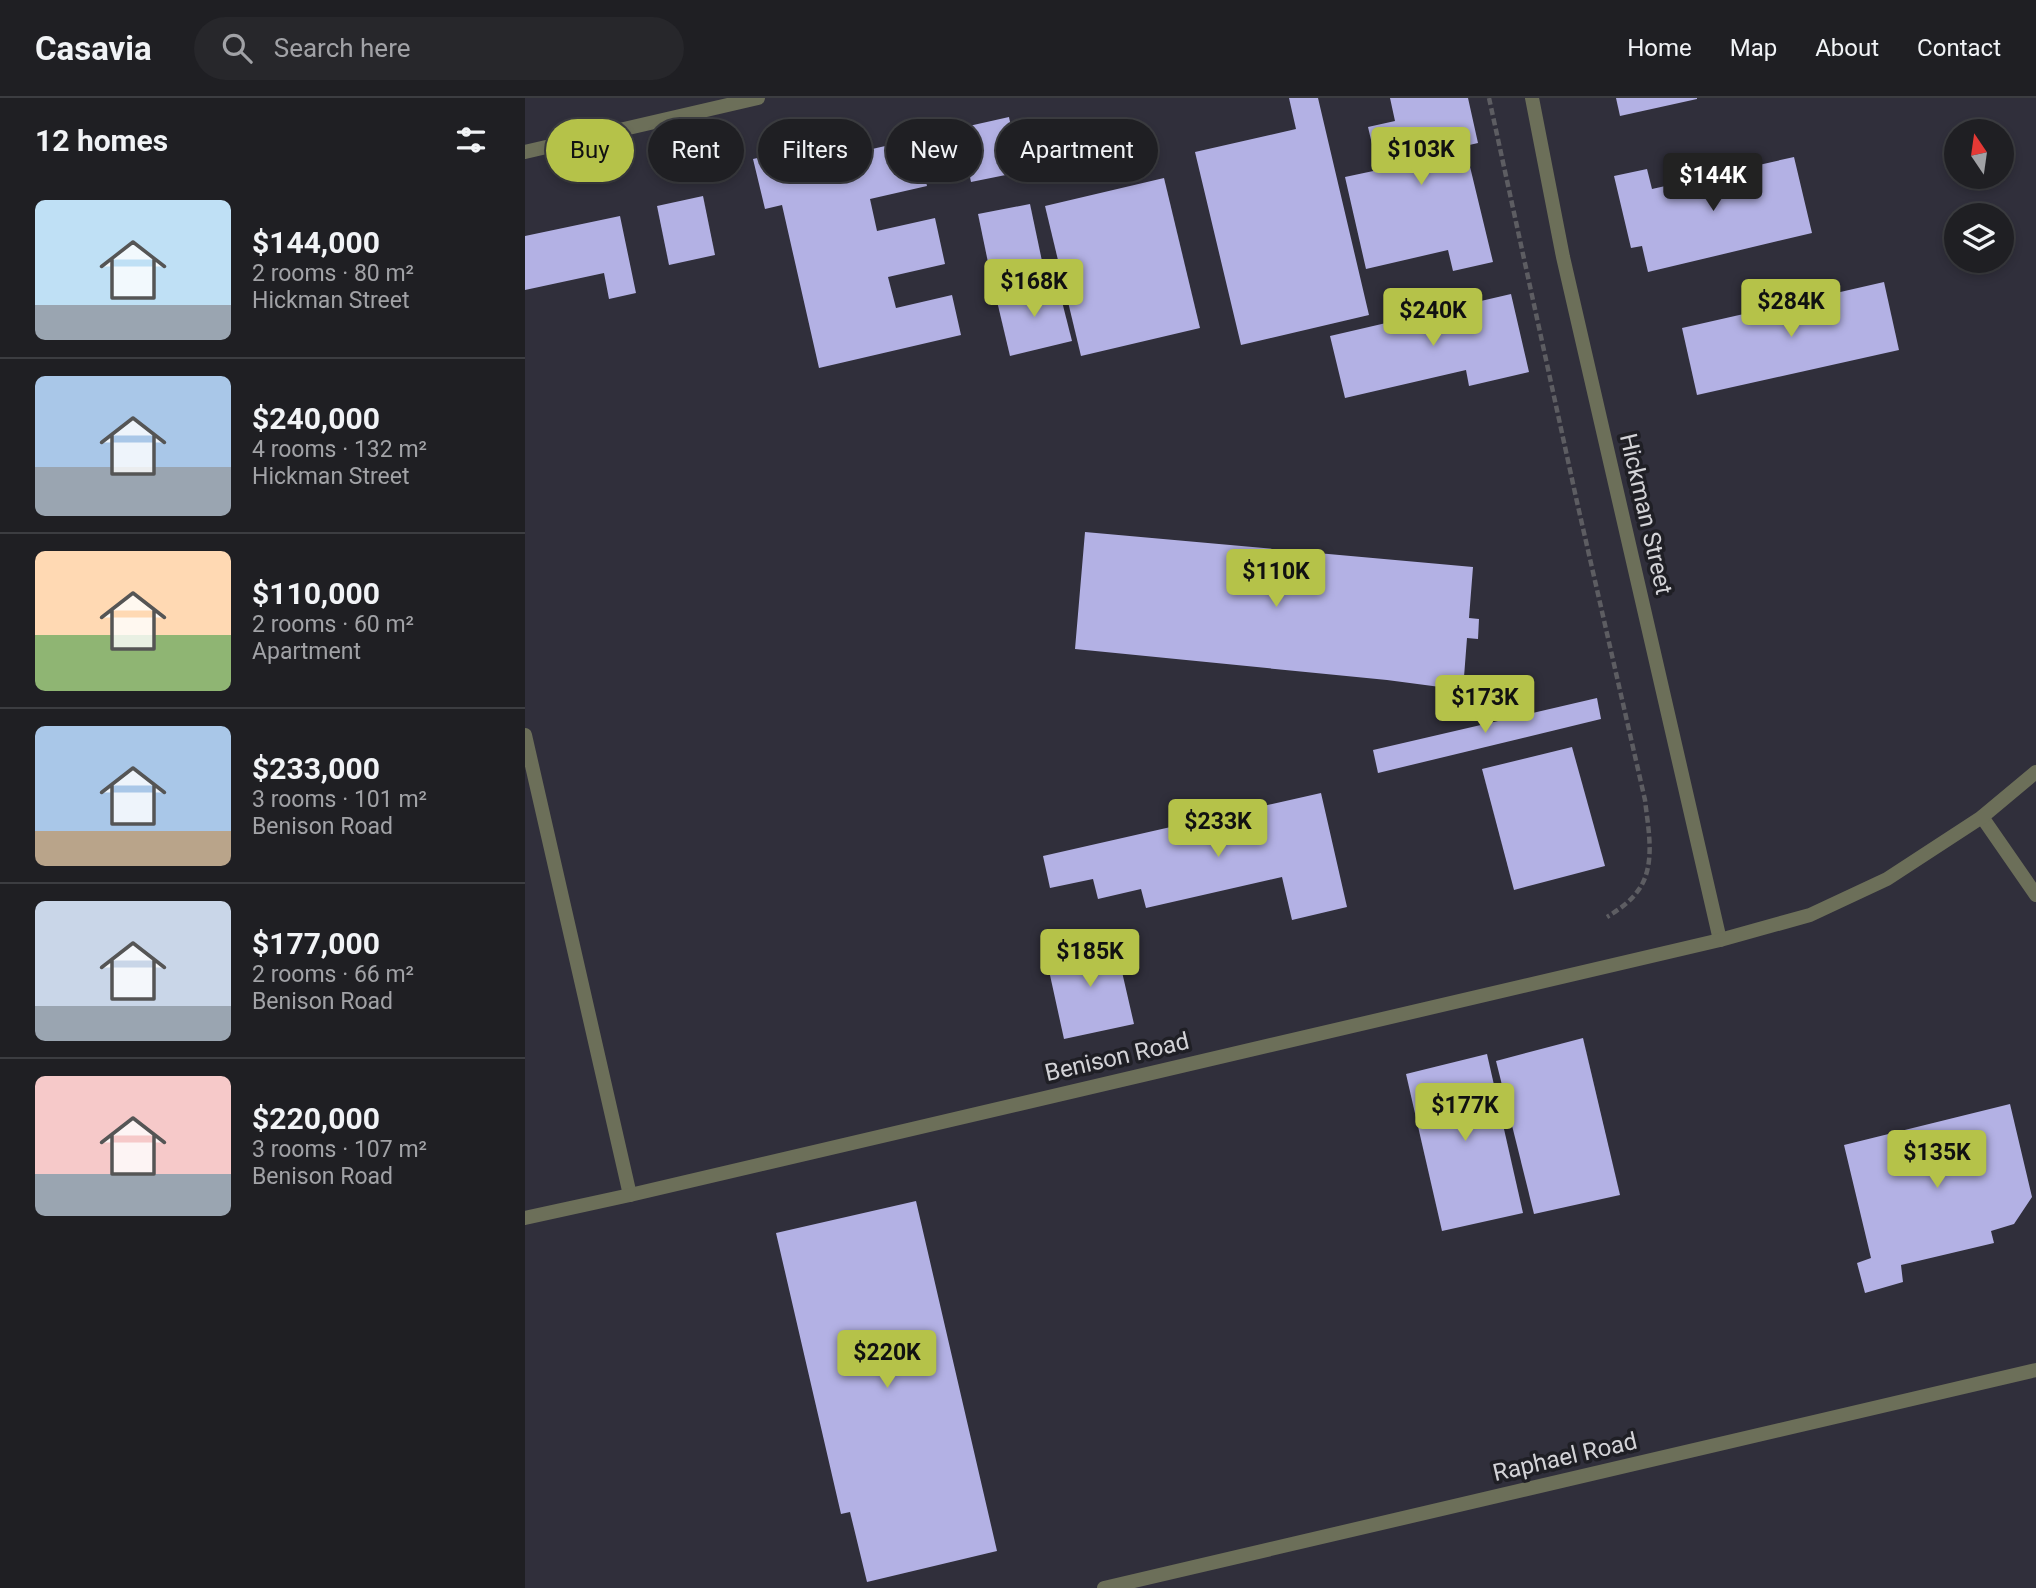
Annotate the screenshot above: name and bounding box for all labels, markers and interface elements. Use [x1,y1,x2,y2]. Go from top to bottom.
search box [194,17,684,80]
text: Casavia [35,29,152,68]
icon: search [218,29,256,67]
text: Search here [274,33,411,63]
text: Home [1627,34,1692,62]
text: Map [1730,34,1777,62]
text: About [1815,34,1879,62]
text: Contact [1917,34,2001,62]
chip: Buy [546,119,634,182]
chip: Rent [648,119,744,182]
chip: Filters [758,119,872,182]
chip: New [886,119,982,182]
chip: Apartment [996,119,1158,182]
north arrow [1944,119,2014,189]
map controls [1944,119,2014,273]
icon: filters [452,121,490,159]
text: 12 homes [35,123,168,158]
pin: $103K [1372,127,1470,187]
text: $103K [1387,136,1455,163]
pin: $144K [1664,153,1762,213]
text: $144K [1679,162,1747,189]
button: layers [1944,203,2014,273]
text: $144,000 [252,225,380,260]
icon: home [91,228,175,312]
text: 2 rooms · 80 m² [252,260,414,287]
pin: $168K [985,260,1083,319]
text: $168K [1000,268,1068,295]
pin: $284K [1742,280,1840,339]
text: Hickman Street [252,287,409,314]
pin: $240K [1384,288,1482,348]
text: $284K [1757,288,1825,315]
text: $240K [1399,297,1467,324]
text: $240,000 [252,401,380,436]
icon: home [91,404,175,488]
street label: Hickman Street [1614,431,1678,597]
text: 4 rooms · 132 m² [252,436,427,463]
text: Hickman Street [252,463,409,490]
pin: $110K [1227,550,1325,609]
text: $110K [1242,558,1310,585]
text: $110,000 [252,576,380,611]
icon: home [91,579,175,663]
text: 2 rooms · 60 m² [252,611,414,638]
text: Apartment [252,638,361,665]
pin: $173K [1436,676,1534,735]
text: $173K [1451,684,1519,711]
text: $233,000 [252,751,380,786]
icon: home [91,754,175,838]
text: 3 rooms · 101 m² [252,786,427,813]
pin: $233K [1169,800,1267,859]
text: $233K [1184,808,1252,835]
text: Benison Road [252,813,393,840]
text: $177,000 [252,926,380,961]
icon: home [91,929,175,1013]
pin: $185K [1041,930,1139,989]
text: $185K [1056,938,1124,965]
text: 2 rooms · 66 m² [252,961,414,988]
text: Benison Road [252,988,393,1015]
street label: Benison Road [1042,1027,1192,1087]
pin: $177K [1416,1084,1514,1143]
text: $177K [1431,1092,1499,1119]
text: $220,000 [252,1101,380,1136]
icon: home [91,1104,175,1188]
pin: $135K [1888,1130,1986,1190]
text: 3 rooms · 107 m² [252,1136,427,1163]
text: $135K [1903,1139,1971,1166]
text: Benison Road [252,1163,393,1190]
pin: $220K [838,1330,936,1390]
text: $220K [853,1339,921,1366]
street label: Raphael Road [1490,1427,1640,1487]

